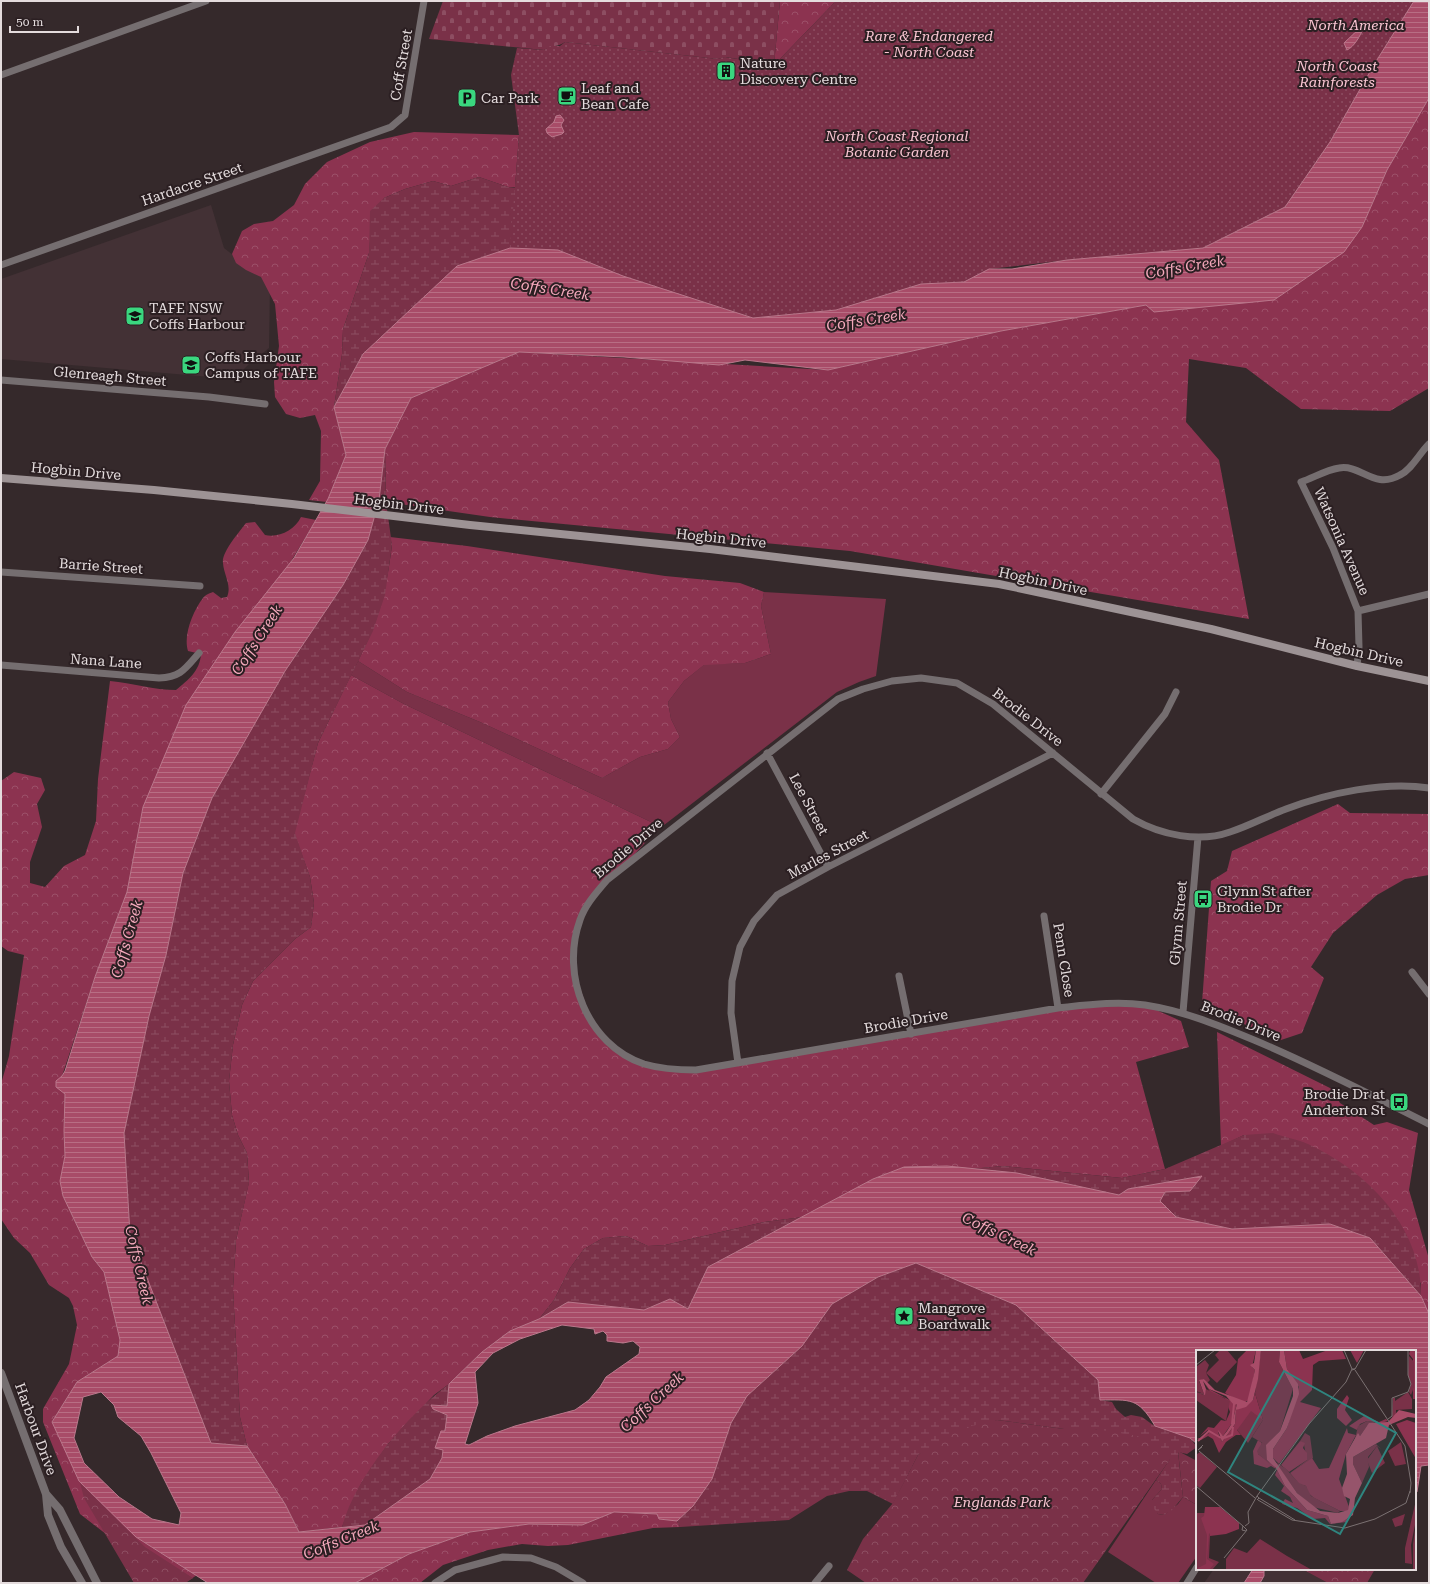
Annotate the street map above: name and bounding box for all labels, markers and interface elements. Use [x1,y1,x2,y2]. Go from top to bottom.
scale bar [10,8,78,34]
text: 50 m [16,15,43,29]
park label: North America [1307,17,1404,33]
street label: Coff Street [387,28,415,102]
park label: Rare & Endangered - North Coast [864,28,993,60]
place label: Nature Discovery Centre [740,55,857,87]
park label: North Coast Rainforests [1296,58,1378,90]
building icon: Nature Discovery Centre [715,60,737,82]
place label: Leaf and Bean Cafe [581,80,649,112]
cafe icon: Leaf and Bean Cafe [556,85,578,107]
parking icon: Car Park [456,87,478,109]
place label: Car Park [481,90,539,106]
park label: North Coast Regional Botanic Garden [825,128,968,160]
street label: Hardacre Street [139,159,245,209]
water label: Coffs Creek [1144,251,1227,283]
water label: Coffs Creek [509,274,592,304]
place label: TAFE NSW Coffs Harbour [149,300,245,332]
school or university icon: TAFE NSW Coffs Harbour [124,305,146,327]
water label: Coffs Creek [825,305,908,335]
place label: Coffs Harbour Campus of TAFE [205,349,317,381]
school or university icon: Coffs Harbour Campus of TAFE [180,354,202,376]
street label: Glenreagh Street [53,363,167,389]
street label: Hogbin Drive [30,459,122,483]
street label: Watsonia Avenue [1311,485,1373,598]
street label: Hogbin Drive [353,491,445,518]
street label: Hogbin Drive [675,525,767,551]
street label: Barrie Street [58,555,144,577]
street label: Hogbin Drive [997,564,1089,598]
water label: Coffs Creek [228,601,287,679]
street label: Hogbin Drive [1313,634,1405,670]
street label: Nana Lane [70,651,143,672]
street label: Brodie Drive [990,685,1067,750]
street label: Lee Street [786,770,832,838]
street label: Brodie Drive [590,814,666,881]
street label: Marles Street [785,826,871,882]
street label: Glynn Street [1166,880,1190,966]
place label: Glynn St after Brodie Dr [1217,883,1312,915]
bus stop icon: Glynn St after Brodie Dr [1192,888,1214,910]
water label: Coffs Creek [107,897,147,980]
street label: Penn Close [1050,922,1078,999]
street label: Brodie Drive [1199,998,1284,1044]
street label: Brodie Drive [863,1006,949,1036]
place label: Brodie Dr at Anderton St [1303,1086,1385,1118]
bus stop icon: Brodie Dr at Anderton St [1388,1091,1410,1113]
water label: Coffs Creek [959,1208,1040,1260]
water label: Coffs Creek [121,1224,157,1307]
place label: Mangrove Boardwalk [918,1300,990,1332]
place icon: Mangrove Boardwalk [893,1305,915,1327]
inset map [1196,1350,1416,1570]
water label: Coffs Creek [617,1368,688,1436]
street label: Harbour Drive [12,1381,60,1478]
park label: Englands Park [953,1494,1051,1510]
water label: Coffs Creek [300,1516,382,1563]

